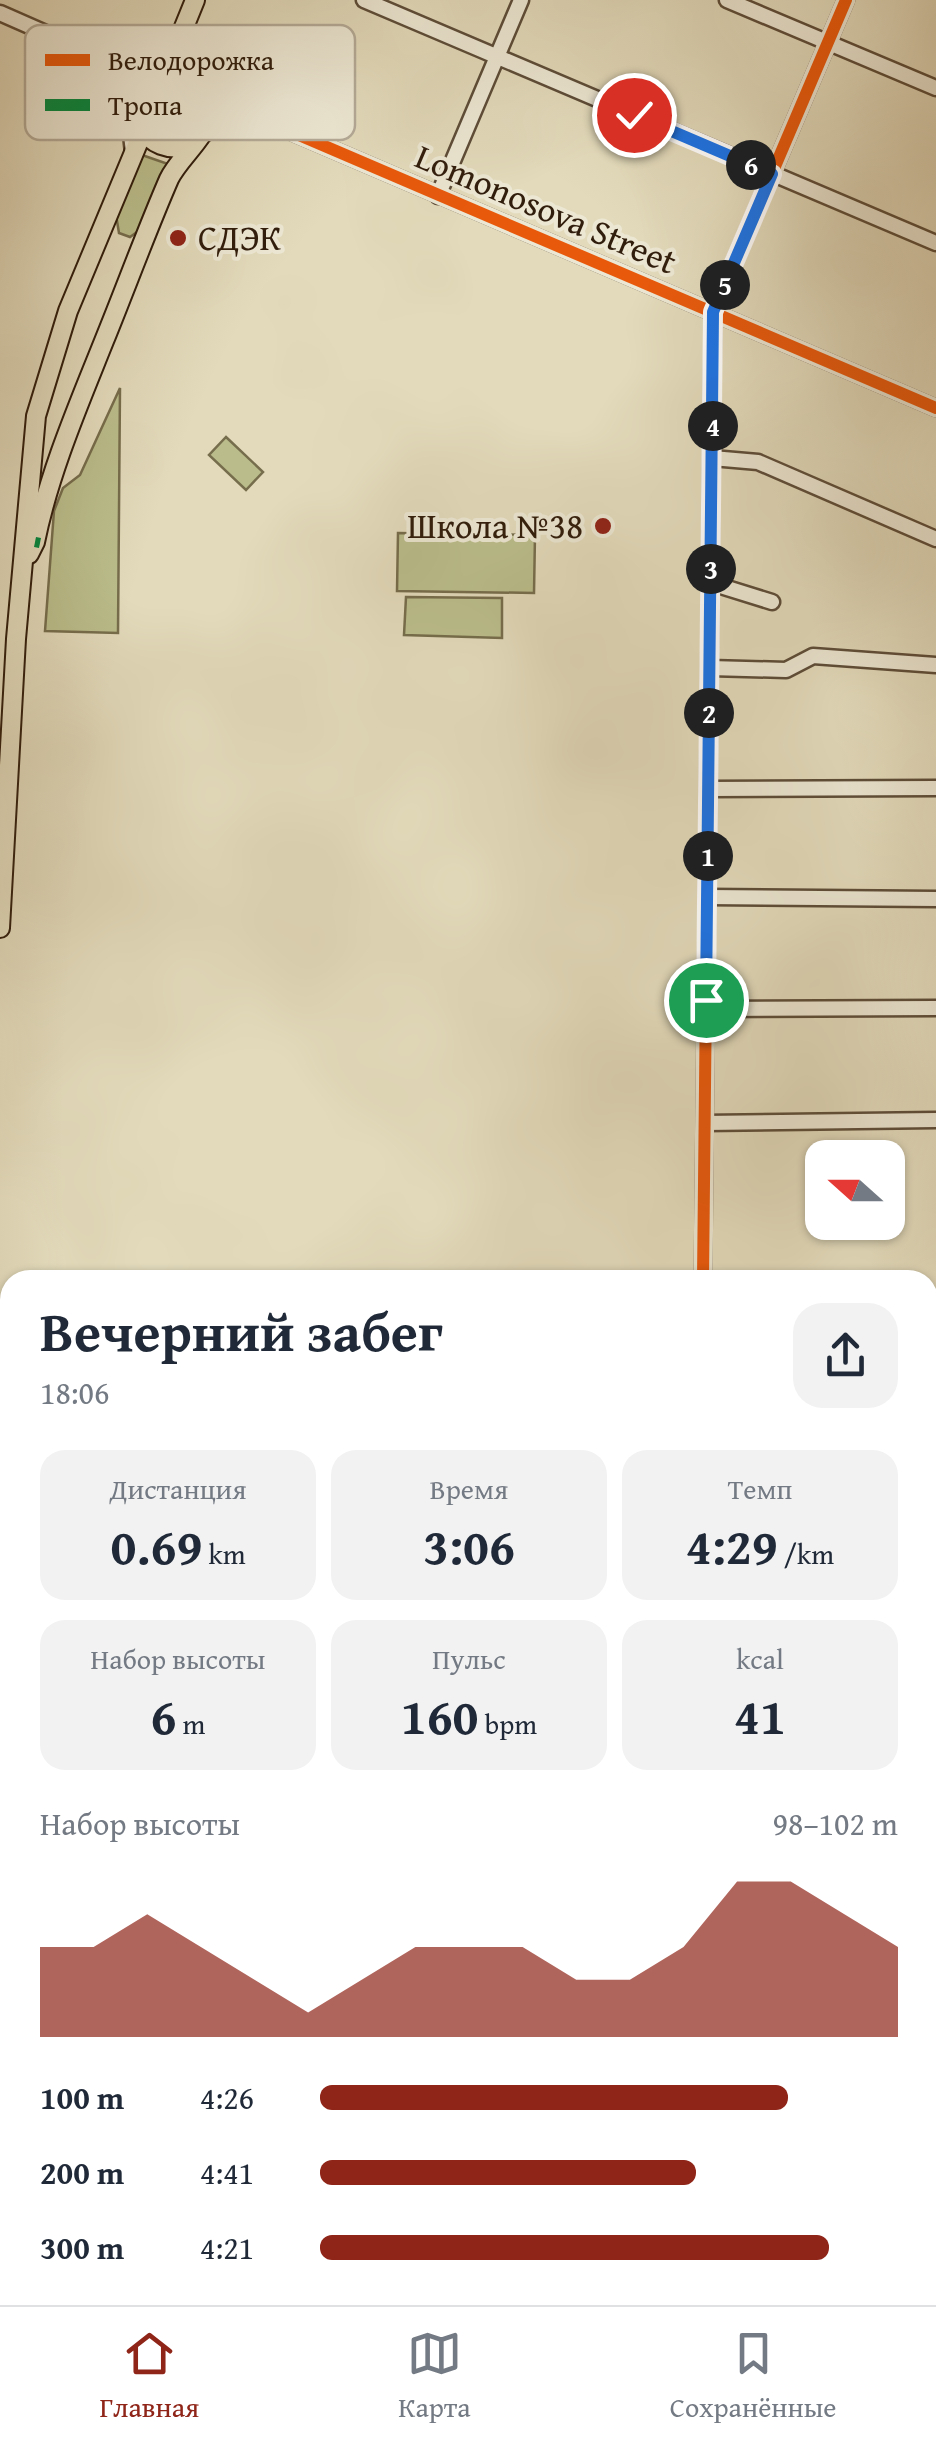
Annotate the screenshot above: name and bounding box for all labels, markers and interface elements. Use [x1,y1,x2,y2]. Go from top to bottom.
legend [25,25,355,140]
text: Велодорожка [108,39,275,80]
pin [592,73,677,158]
text: Тропа [108,84,183,125]
icon: check [607,88,662,143]
street label: Lomonosova Street [408,130,685,287]
pin: 6 [726,140,776,190]
text: 6 [744,144,758,185]
place label: СДЭК [198,212,281,263]
marker: СДЭК [167,227,189,249]
pin: 5 [700,260,750,310]
text: 5 [718,264,732,305]
pin: 4 [688,401,738,451]
text: 4 [706,405,720,446]
place label: Школа №38 [407,500,583,551]
marker: Школа №38 [592,515,614,537]
pin: 3 [686,544,736,594]
text: 3 [704,548,718,589]
pin: 2 [684,688,734,738]
text: 2 [702,692,716,733]
pin: 1 [683,831,733,881]
text: 1 [701,835,715,876]
pin [664,958,749,1043]
icon: arrive [679,973,734,1028]
north arrow [805,1140,905,1240]
map controls [805,1140,905,1240]
text: Вечерний забег [40,1291,443,1371]
button: share [793,1303,898,1408]
text: 18:06 [40,1369,109,1416]
text: Дистанция [110,1468,246,1509]
text: Время [430,1468,508,1509]
text: Темп [728,1468,792,1509]
text: 0.69 [110,1509,202,1582]
text: 3:06 [423,1509,515,1582]
text: 4:29 [686,1509,778,1582]
text: km [202,1533,246,1574]
text: /km [778,1533,834,1574]
text: Набор высоты [91,1638,265,1679]
text: Пульс [432,1638,506,1679]
text: kcal [736,1638,784,1679]
text: 6 [151,1679,176,1752]
text: 160 [401,1679,479,1752]
text: 41 [734,1679,786,1752]
text: m [176,1703,205,1744]
text: bpm [479,1703,537,1744]
text: Набор высоты [40,1800,240,1847]
text: 98–102 m [773,1800,898,1847]
text: 100 m [40,2074,124,2121]
text: 4:26 [200,2074,254,2121]
text: 200 m [40,2149,124,2196]
text: 4:41 [200,2149,254,2196]
text: 300 m [40,2224,124,2271]
text: 4:21 [200,2224,254,2271]
tab: Главная [99,2326,199,2427]
tab: Карта [398,2326,471,2427]
tab: Сохранённые [670,2326,837,2427]

